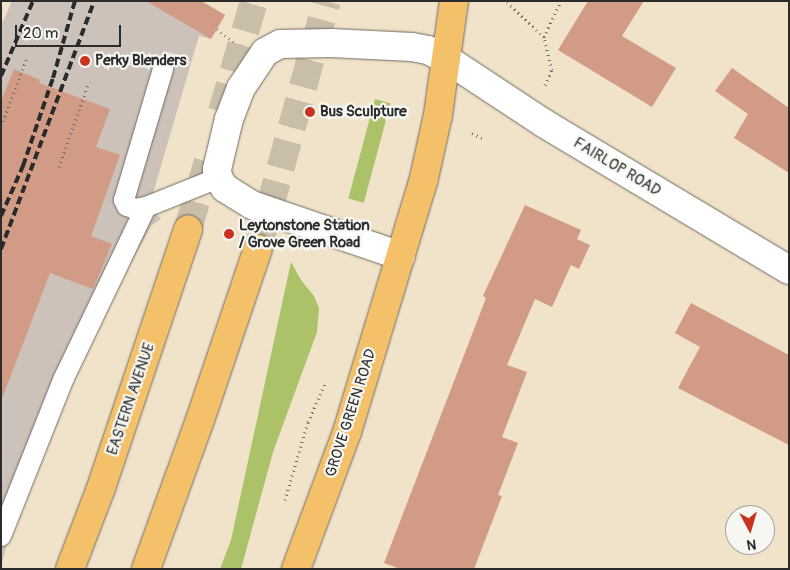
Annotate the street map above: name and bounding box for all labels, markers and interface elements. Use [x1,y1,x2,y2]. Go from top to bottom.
scale bar [18,15,124,47]
text: 20 m [23,24,58,43]
place label: Perky Blenders [95,52,187,70]
marker: Perky Blenders [79,55,91,67]
place label: Bus Sculpture [320,103,407,121]
marker: Bus Sculpture [304,106,316,118]
street label: FAIRLOP ROAD [570,134,664,200]
place label: Leytonstone Station / Grove Green Road [239,216,370,251]
marker: Leytonstone Station / Grove Green Road [223,228,235,240]
street label: EASTERN AVENUE [103,341,159,457]
street label: GROVE GREEN ROAD [322,347,380,479]
north arrow [725,505,775,555]
text: N [746,535,757,553]

